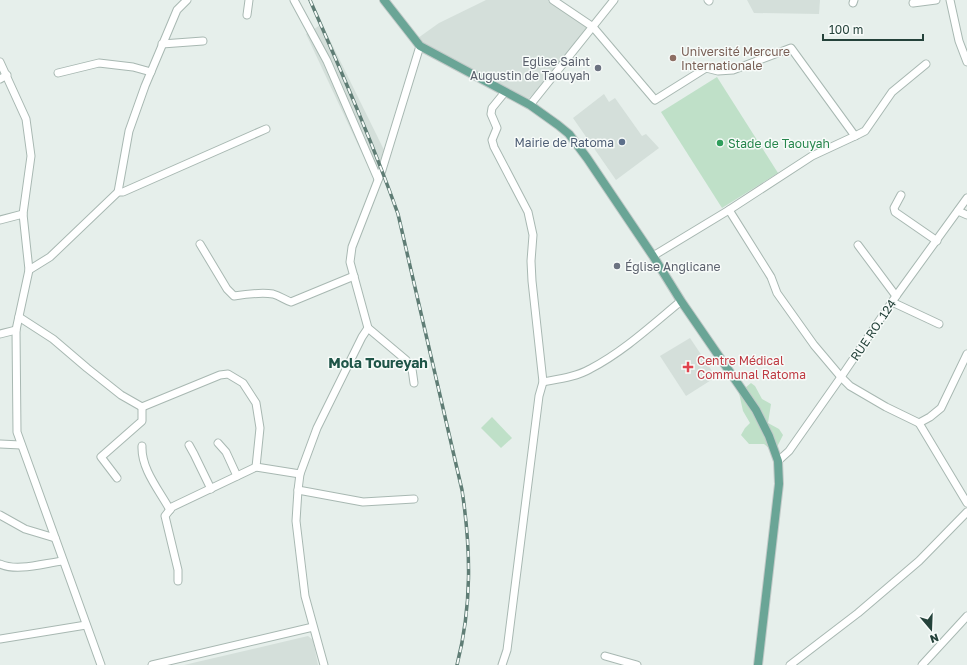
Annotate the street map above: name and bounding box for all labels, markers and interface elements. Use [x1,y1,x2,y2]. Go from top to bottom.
scale bar [823,16,923,42]
text: 100 m [829,22,863,37]
place label: Université Mercure Internationale [681,44,790,73]
marker: Université Mercure Internationale [668,53,678,63]
place label: Eglise Saint Augustin de Taouyah [470,54,590,83]
marker: Eglise Saint Augustin de Taouyah [593,63,603,73]
place label: Mairie de Ratoma [514,135,614,150]
place label: Stade de Taouyah [728,136,830,151]
marker: Mairie de Ratoma [617,137,627,147]
marker: Stade de Taouyah [715,138,725,148]
place label: Église Anglicane [625,259,721,274]
marker: Église Anglicane [612,261,622,271]
street label: RUE RO. 124 [847,297,899,363]
place label: Centre Médical Communal Ratoma [697,353,806,382]
district label: Mola Toureyah [328,354,428,371]
marker: Centre Médical Communal Ratoma [682,361,694,373]
north arrow [911,609,951,649]
text: N [928,631,940,646]

